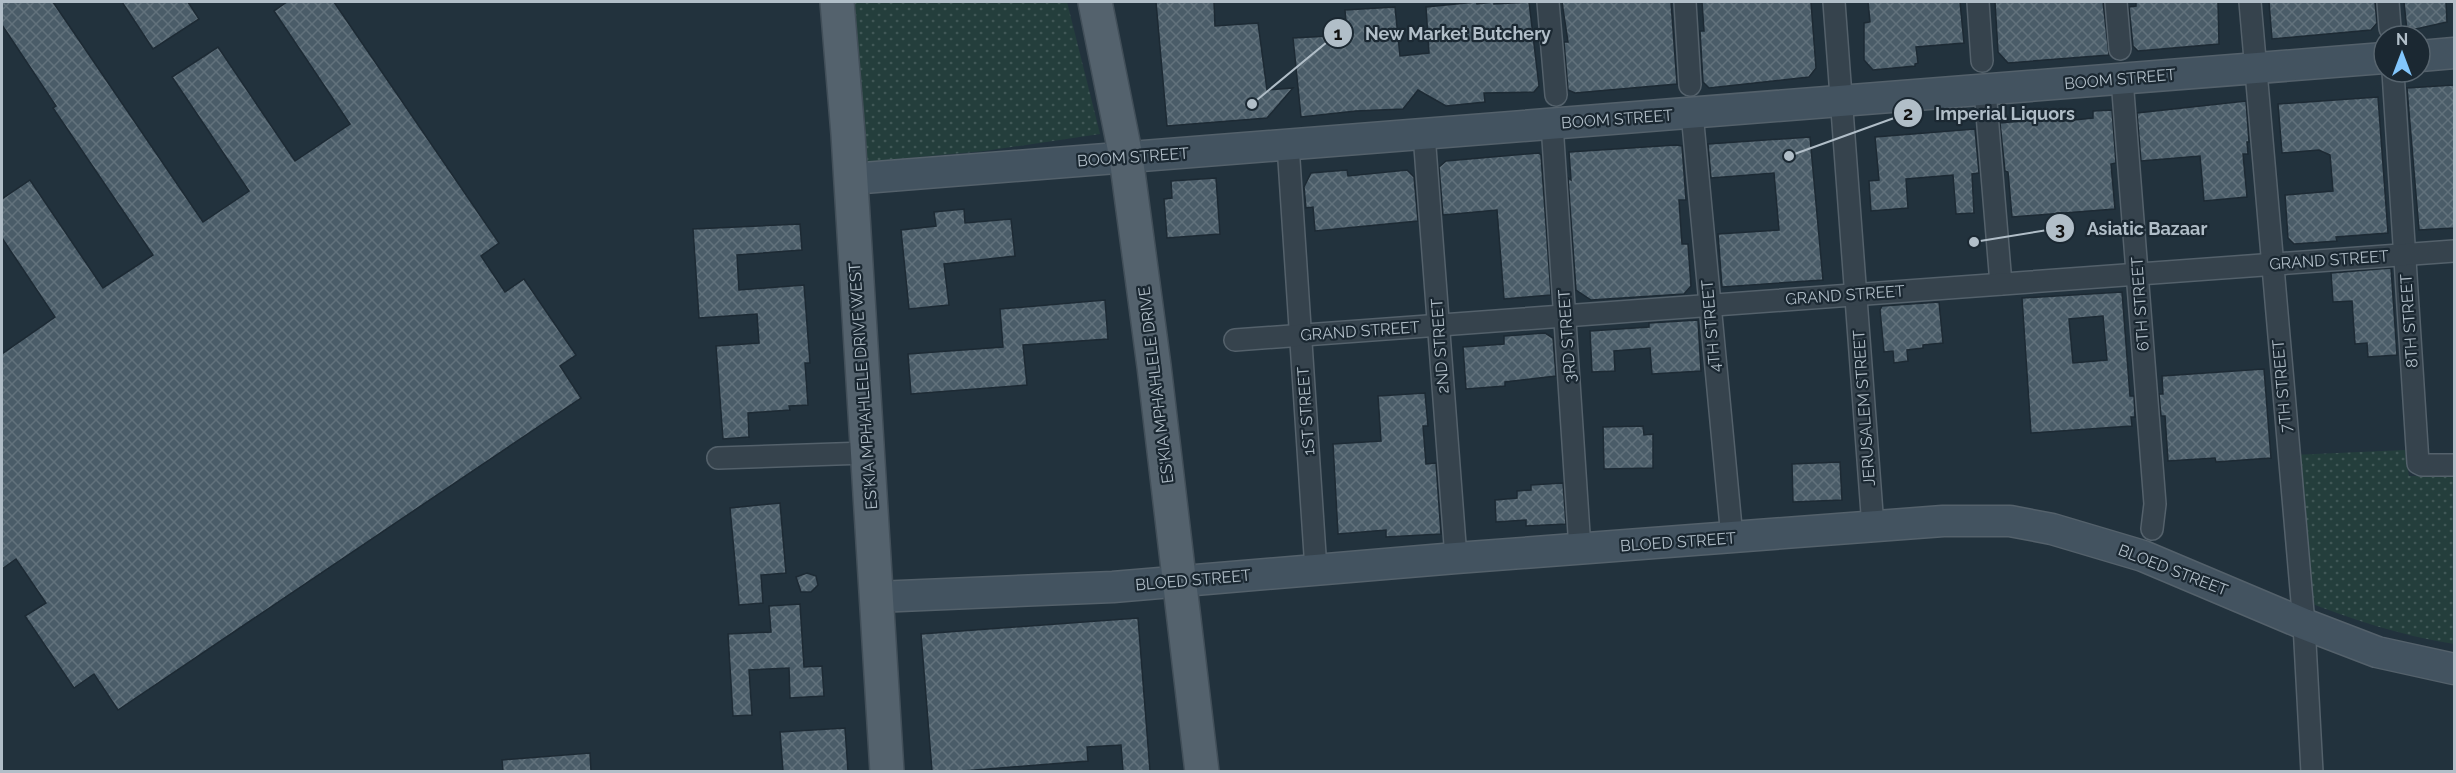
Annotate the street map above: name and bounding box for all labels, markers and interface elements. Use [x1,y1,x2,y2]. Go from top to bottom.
callout: New Market Butchery [1323,15,1563,51]
text: 1 [1334,23,1343,44]
text: New Market Butchery [1365,23,1551,44]
north arrow [2372,24,2432,84]
text: N [2396,30,2408,49]
street label: BOOM STREET [2063,65,2177,93]
callout: Imperial Liquors [1893,95,2088,131]
text: 2 [1903,103,1913,124]
text: Imperial Liquors [1935,103,2075,124]
street label: BOOM STREET [1560,106,1674,132]
street label: BOOM STREET [1076,144,1190,170]
callout: Asiatic Bazaar [2045,210,2219,246]
text: 3 [2055,218,2065,239]
text: Asiatic Bazaar [2087,218,2207,239]
street label: GRAND STREET [2269,246,2390,274]
street label: 6TH STREET [2127,256,2153,352]
street label: ES'KIA MPHAHLELE DRIVE WEST [845,262,881,510]
street label: 8TH STREET [2396,273,2422,369]
street label: 4TH STREET [1697,279,1725,373]
street label: GRAND STREET [1785,281,1906,309]
street label: ES'KIA MPHAHLELE DRIVE [1134,285,1178,485]
street label: 3RD STREET [1554,288,1580,383]
street label: 2ND STREET [1427,298,1453,394]
street label: GRAND STREET [1300,317,1421,345]
street label: JERUSALEM STREET [1849,329,1879,487]
street label: 7TH STREET [2268,339,2296,433]
street label: 1ST STREET [1293,366,1319,456]
street label: BLOED STREET [1620,528,1737,556]
street label: BLOED STREET [2115,540,2231,600]
street label: BLOED STREET [1134,565,1252,595]

